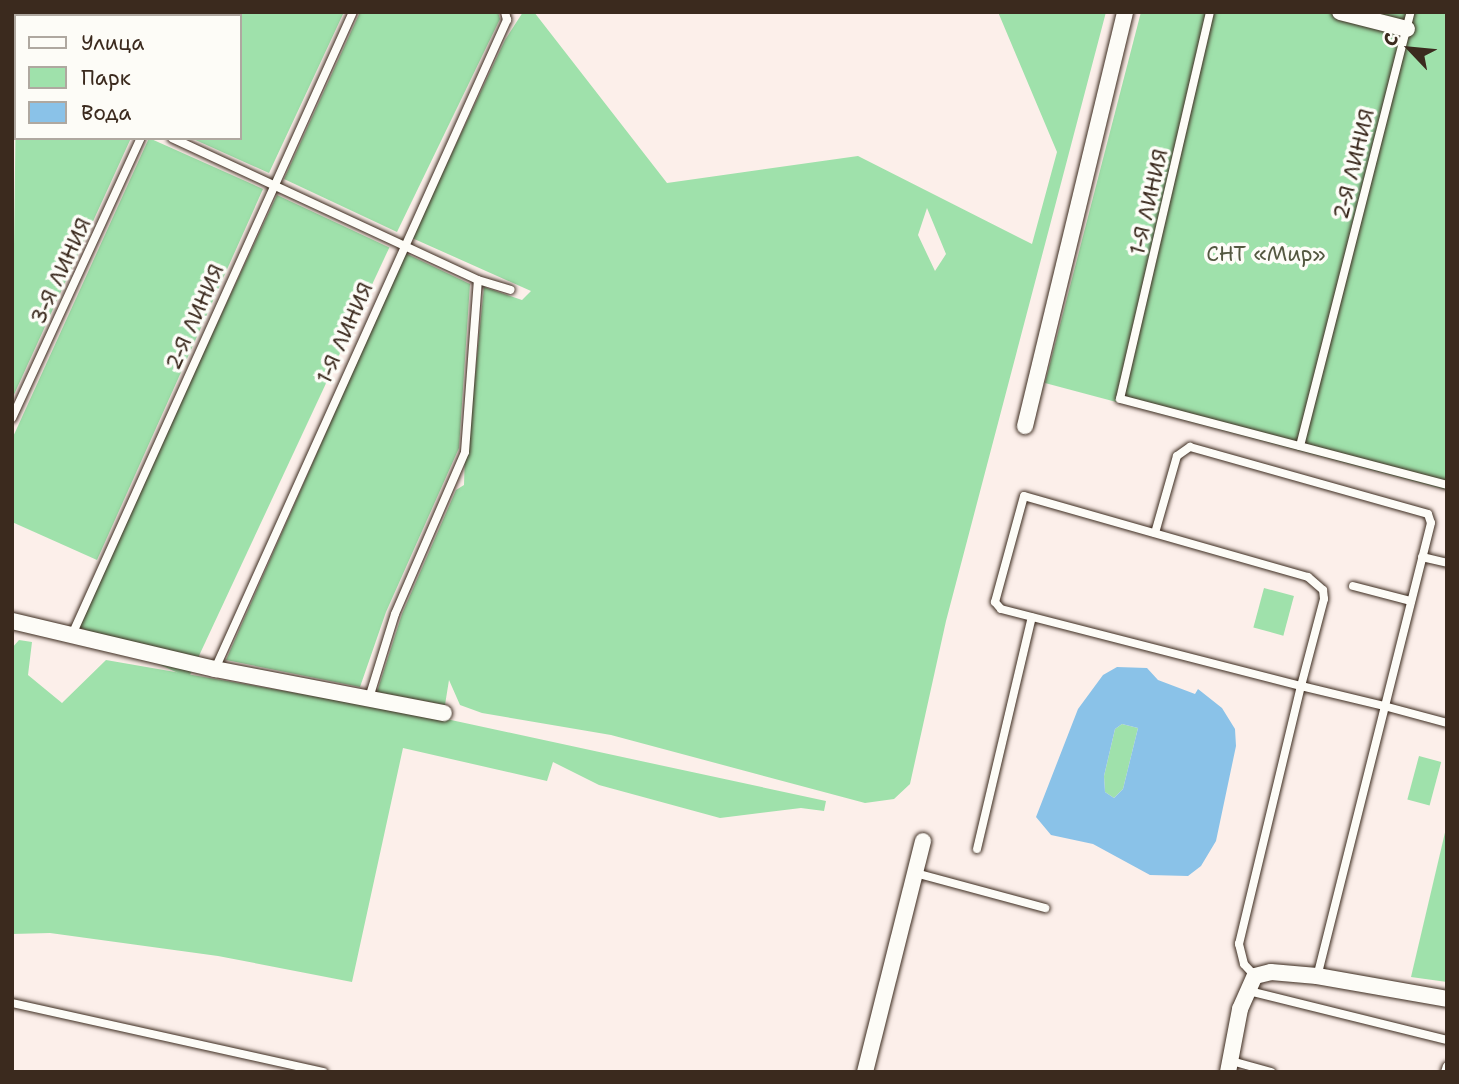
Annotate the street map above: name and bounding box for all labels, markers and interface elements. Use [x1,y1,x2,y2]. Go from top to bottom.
legend [14,14,242,140]
north arrow [1375,14,1445,84]
text: Улица [81,29,144,57]
text: С [1377,29,1404,50]
text: Парк [81,64,131,92]
text: Вода [81,99,131,127]
street label: 2-Я ЛИНИЯ [1328,106,1380,222]
street label: 1-Я ЛИНИЯ [1125,147,1173,257]
street label: 3-Я ЛИНИЯ [25,214,97,328]
park label: СНТ «Мир» [1206,241,1326,267]
street label: 2-Я ЛИНИЯ [160,260,230,374]
street label: 1-Я ЛИНИЯ [312,279,378,387]

